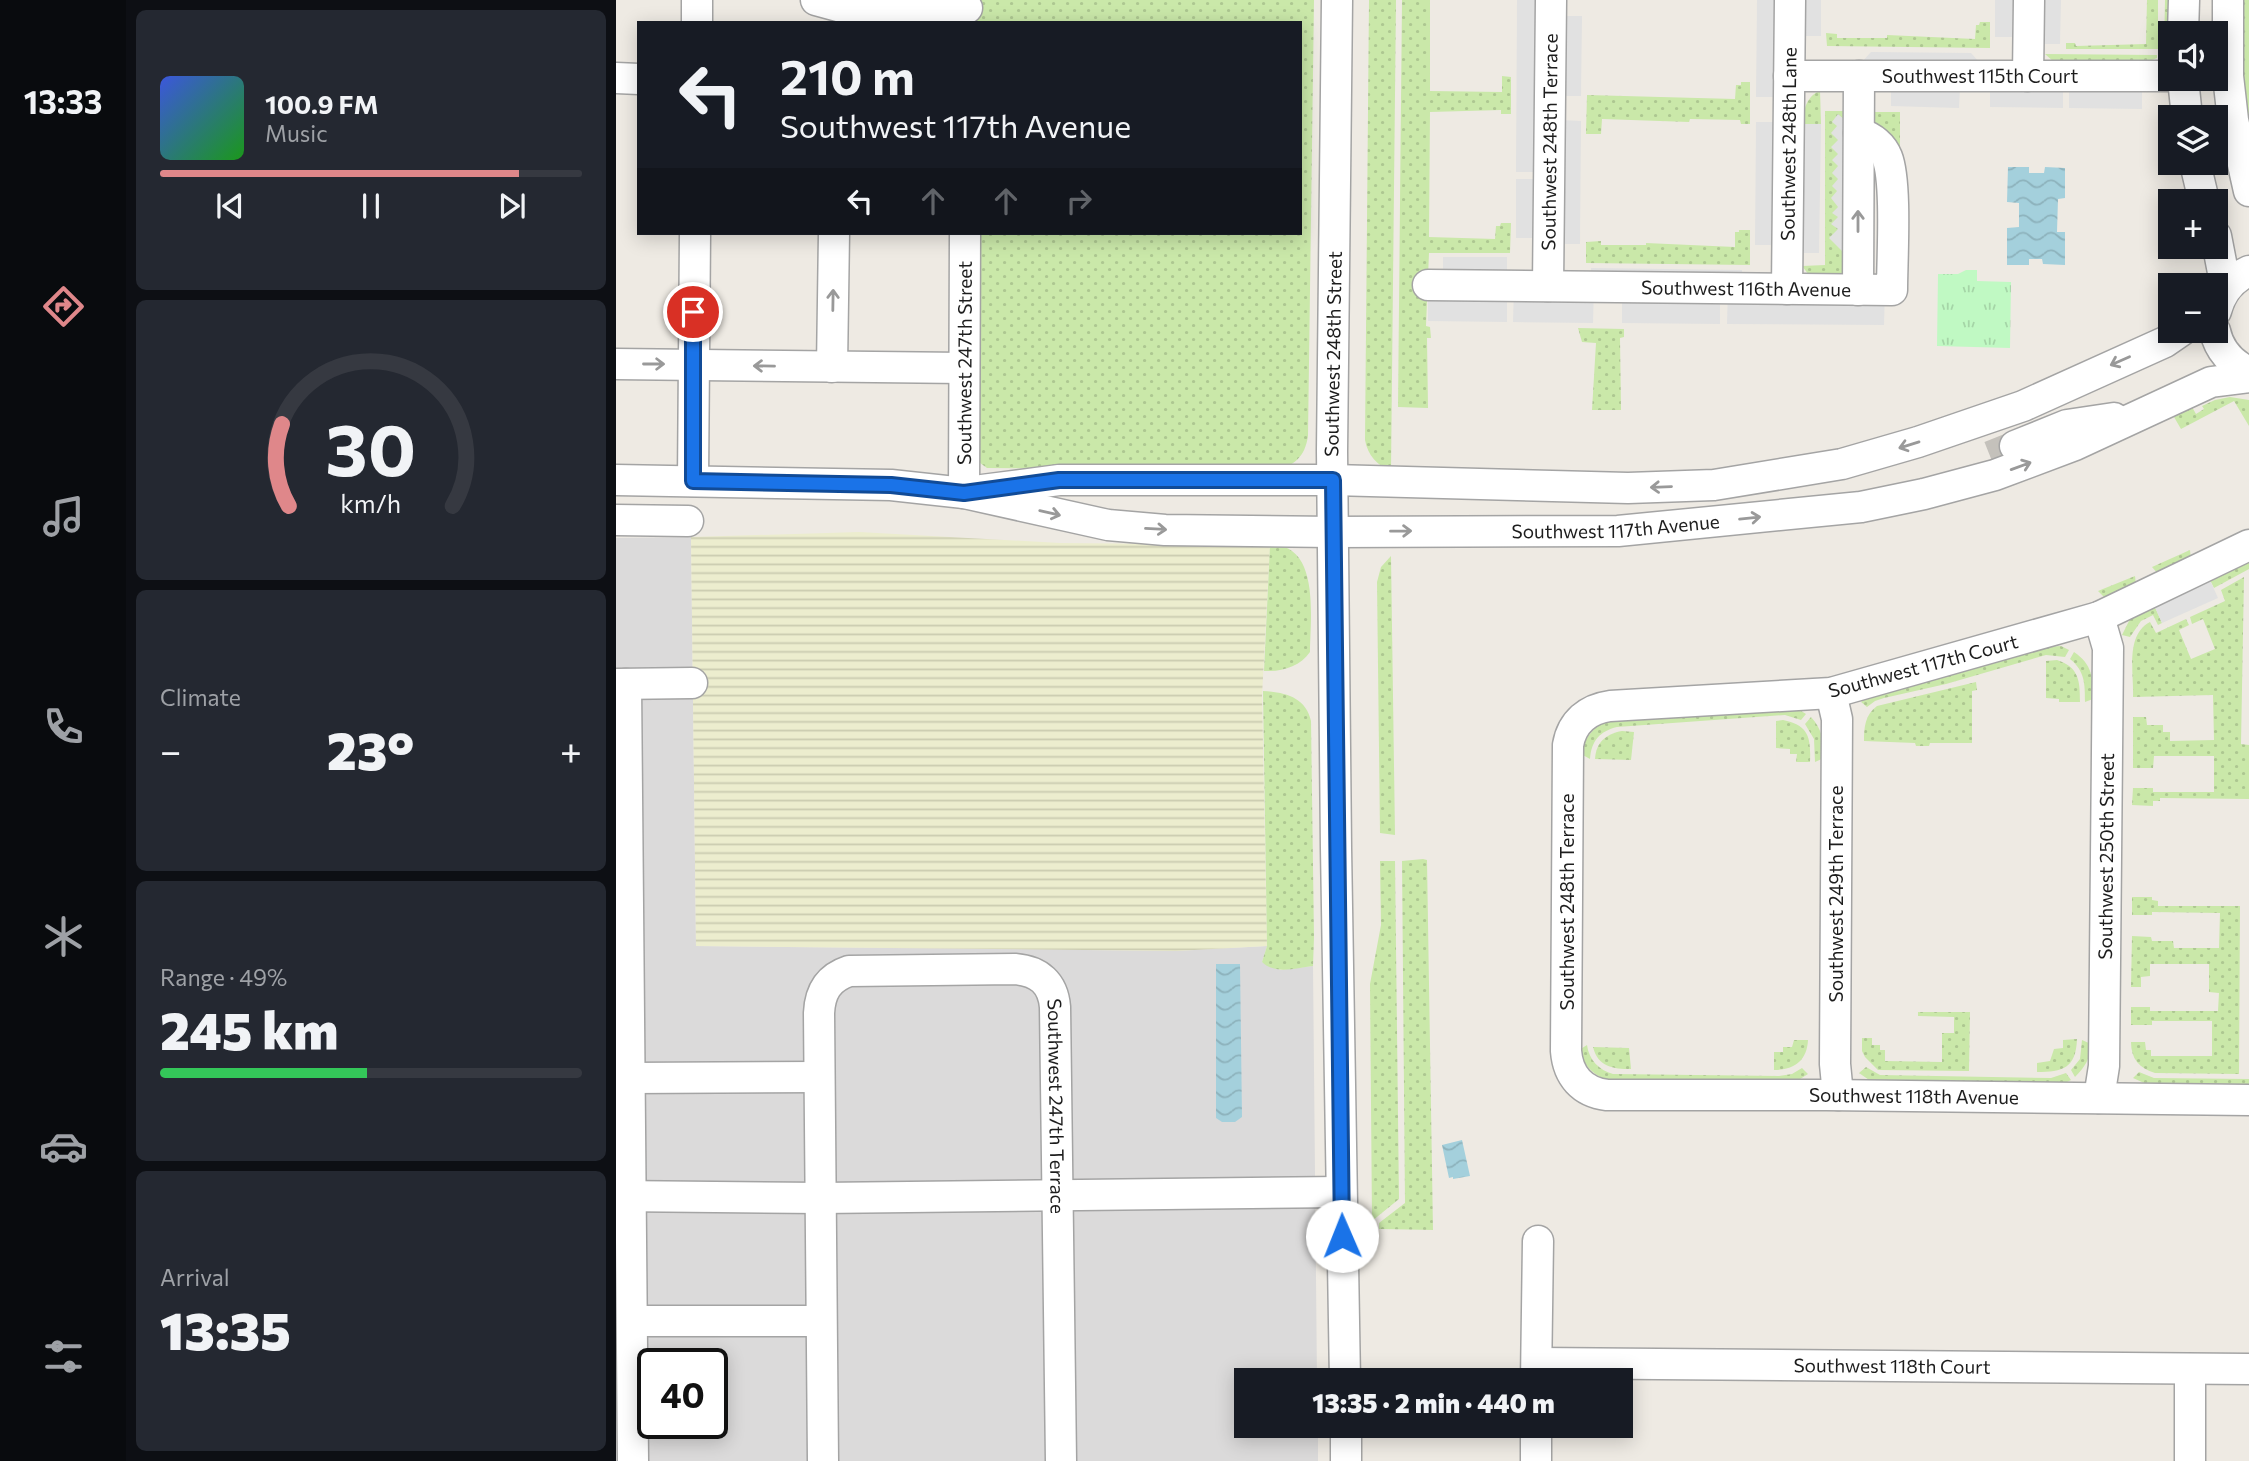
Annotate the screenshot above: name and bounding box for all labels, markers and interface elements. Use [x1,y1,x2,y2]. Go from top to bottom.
map controls [2158,21,2228,343]
button: sound [2158,21,2228,91]
street label: Southwest 248th Terrace [1536,33,1562,251]
text: 210 m [780,45,915,105]
street label: Southwest 248th Lane [1776,47,1801,241]
icon: left [665,49,756,140]
street label: Southwest 115th Court [1882,64,2078,87]
text: 13:33 [24,81,102,121]
text: 100.9 FM [265,88,379,119]
text: Southwest 117th Avenue [780,105,1131,145]
button: layers [2158,105,2228,175]
text: Music [265,119,328,147]
icon: left [841,182,879,220]
icon: ahead [914,182,952,220]
icon: ahead [987,182,1025,220]
icon: right [1060,182,1098,220]
icon: previous [211,187,249,225]
icon: pause [352,187,390,225]
icon: next [493,187,531,225]
button: + [2158,189,2228,259]
one-way arrow [1852,210,1865,233]
street label: Southwest 248th Street [1319,251,1346,457]
street label: Southwest 247th Street [952,261,976,465]
button: − [2158,273,2228,343]
street label: Southwest 116th Avenue [1641,275,1851,301]
icon: directions [39,282,88,331]
pin [663,282,723,342]
one-way arrow [826,288,840,311]
icon: arrive [674,293,712,331]
one-way arrow [2110,355,2131,369]
one-way arrow [642,357,665,371]
one-way arrow [753,359,776,372]
text: 30 [326,403,416,492]
one-way arrow [1898,439,1920,452]
one-way arrow [2009,459,2031,471]
one-way arrow [1650,481,1673,494]
text: km/h [341,488,401,518]
icon: music [39,492,88,541]
one-way arrow [1038,507,1061,520]
street label: Southwest 117th Avenue [1511,509,1721,542]
one-way arrow [1739,511,1761,524]
one-way arrow [1144,523,1167,536]
one-way arrow [1389,525,1412,538]
street label: Southwest 117th Court [1825,629,2020,702]
text: Climate [160,683,241,711]
icon: phone [39,702,88,751]
text: 23° [327,717,414,781]
text: − [160,726,182,773]
text: + [560,726,582,773]
street label: Southwest 250th Street [2093,753,2118,960]
street label: Southwest 249th Terrace [1824,785,1847,1003]
street label: Southwest 248th Terrace [1555,793,1578,1011]
icon: climate [39,912,88,961]
text: Range · 49% [160,963,287,991]
text: 245 km [160,997,338,1061]
street label: Southwest 247th Terrace [1043,997,1070,1214]
street label: Southwest 118th Avenue [1809,1083,2019,1108]
icon: car [39,1122,88,1171]
position arrow [1305,1199,1379,1273]
text: Arrival [160,1263,230,1291]
text: 13:35 [160,1297,291,1361]
icon: filters [39,1332,88,1381]
speed limit sign: 40 [637,1348,728,1439]
street label: Southwest 118th Court [1793,1353,1991,1378]
text: 13:35 · 2 min · 440 m [1312,1387,1555,1418]

